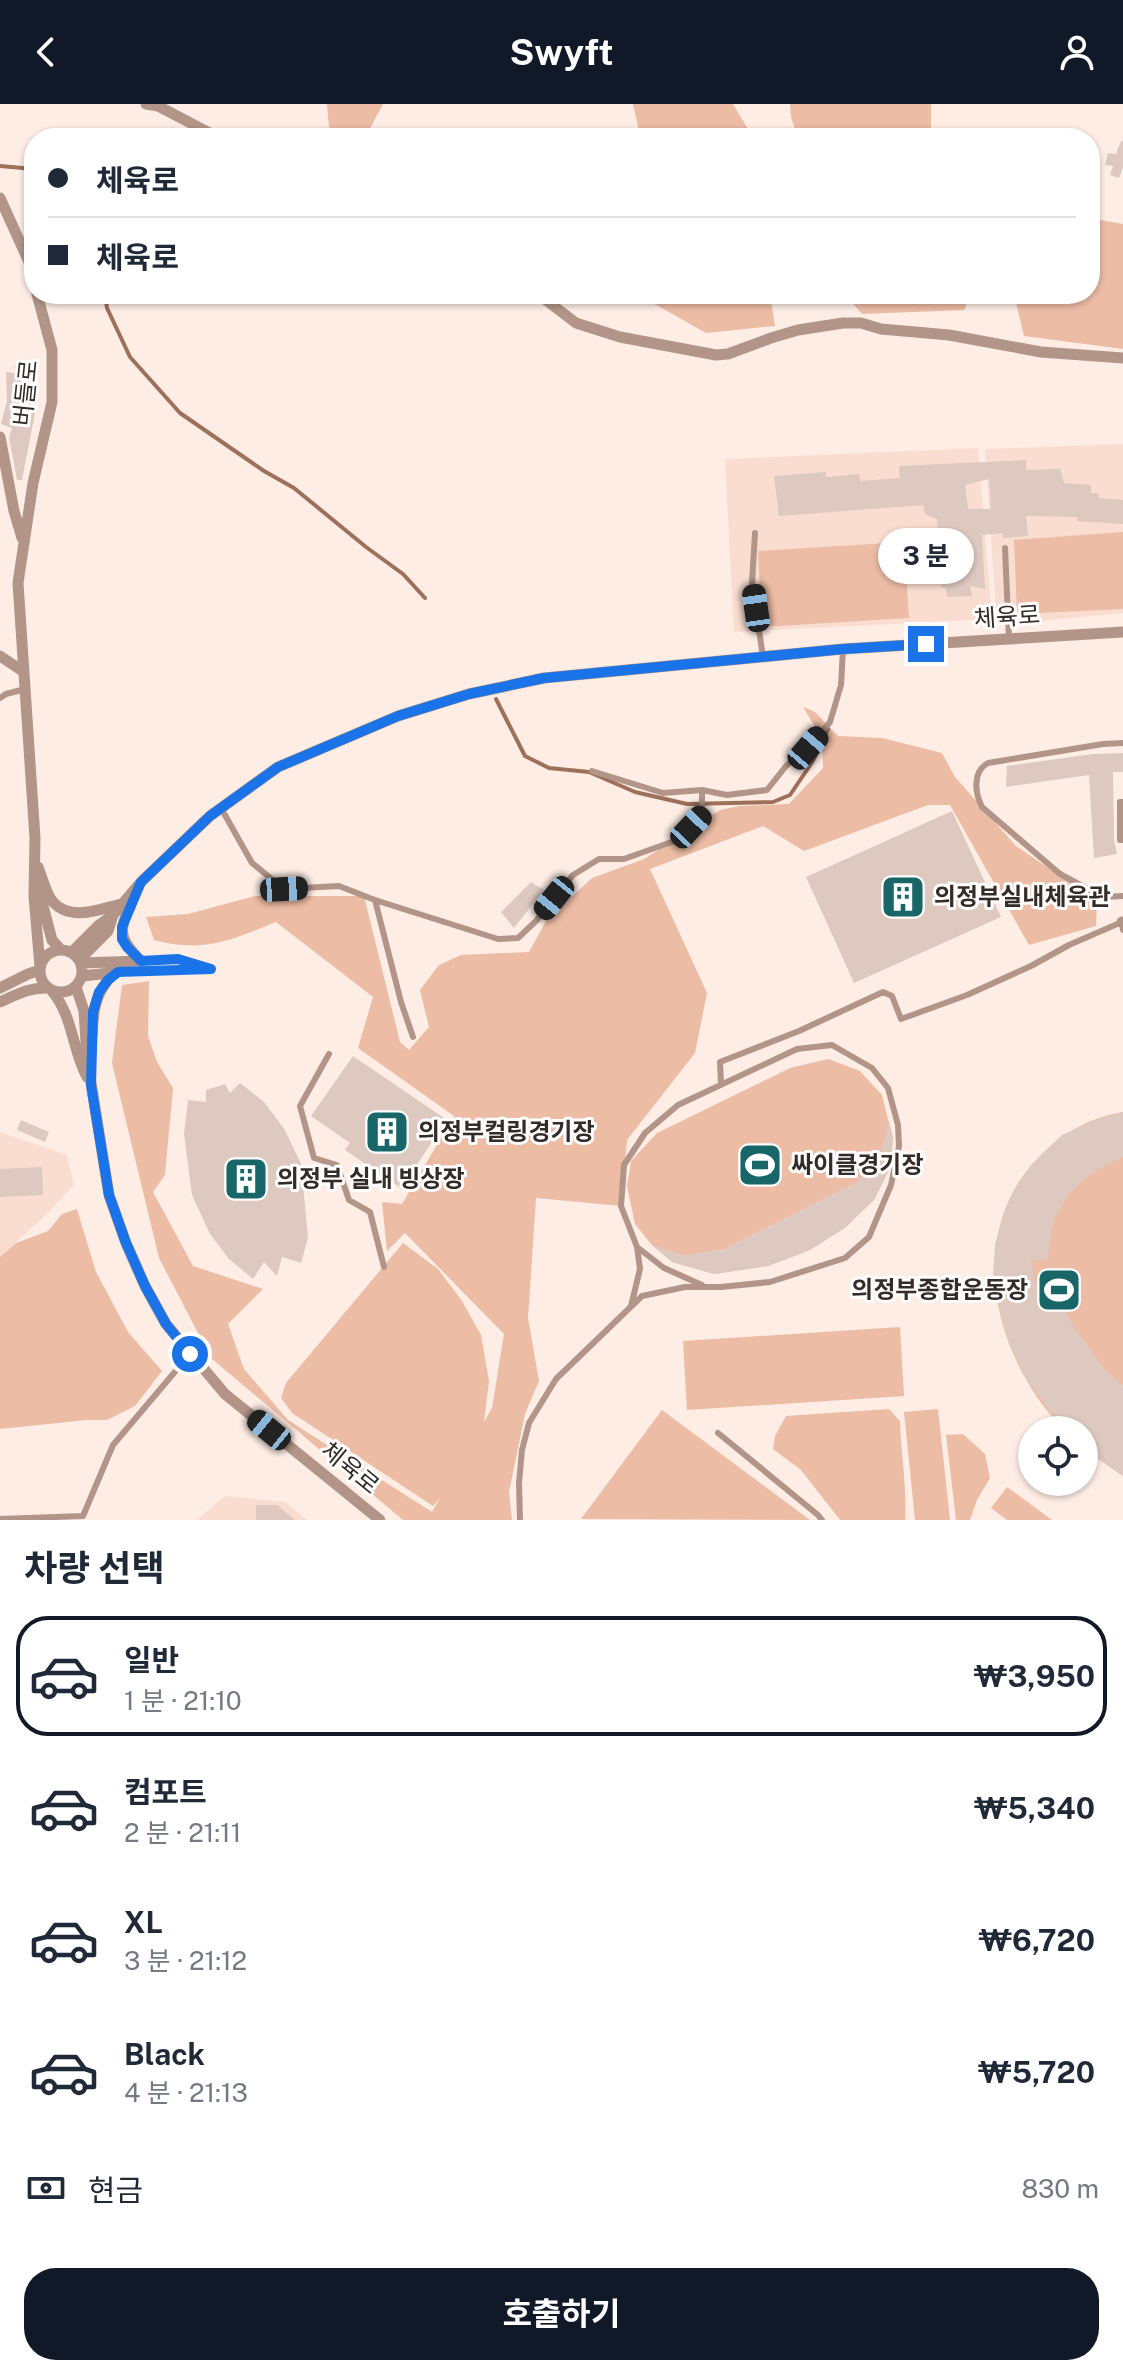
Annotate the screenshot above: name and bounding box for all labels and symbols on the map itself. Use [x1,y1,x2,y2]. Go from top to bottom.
street label: 버들로 [8,358,42,427]
callout: 3 분 [878,528,974,584]
car [741,583,771,633]
street label: 체육로 [973,600,1041,632]
route end [908,626,944,662]
car [783,722,833,774]
car [666,801,716,853]
car [530,872,578,924]
building icon: 의정부실내체육관 [879,873,927,921]
car [259,876,309,902]
place label: 의정부실내체육관 [934,882,1111,910]
building icon: 의정부컬링경기장 [363,1108,411,1156]
place label: 의정부컬링경기장 [418,1117,595,1145]
sports icon: 싸이클경기장 [736,1141,784,1189]
place label: 싸이클경기장 [791,1150,923,1178]
building icon: 의정부 실내 빙상장 [222,1155,270,1203]
place label: 의정부 실내 빙상장 [277,1164,464,1192]
sports icon: 의정부종합운동장 [1035,1266,1083,1314]
place label: 의정부종합운동장 [851,1275,1028,1303]
route start [172,1336,208,1372]
car [243,1406,295,1454]
street label: 체육로 [316,1435,385,1499]

